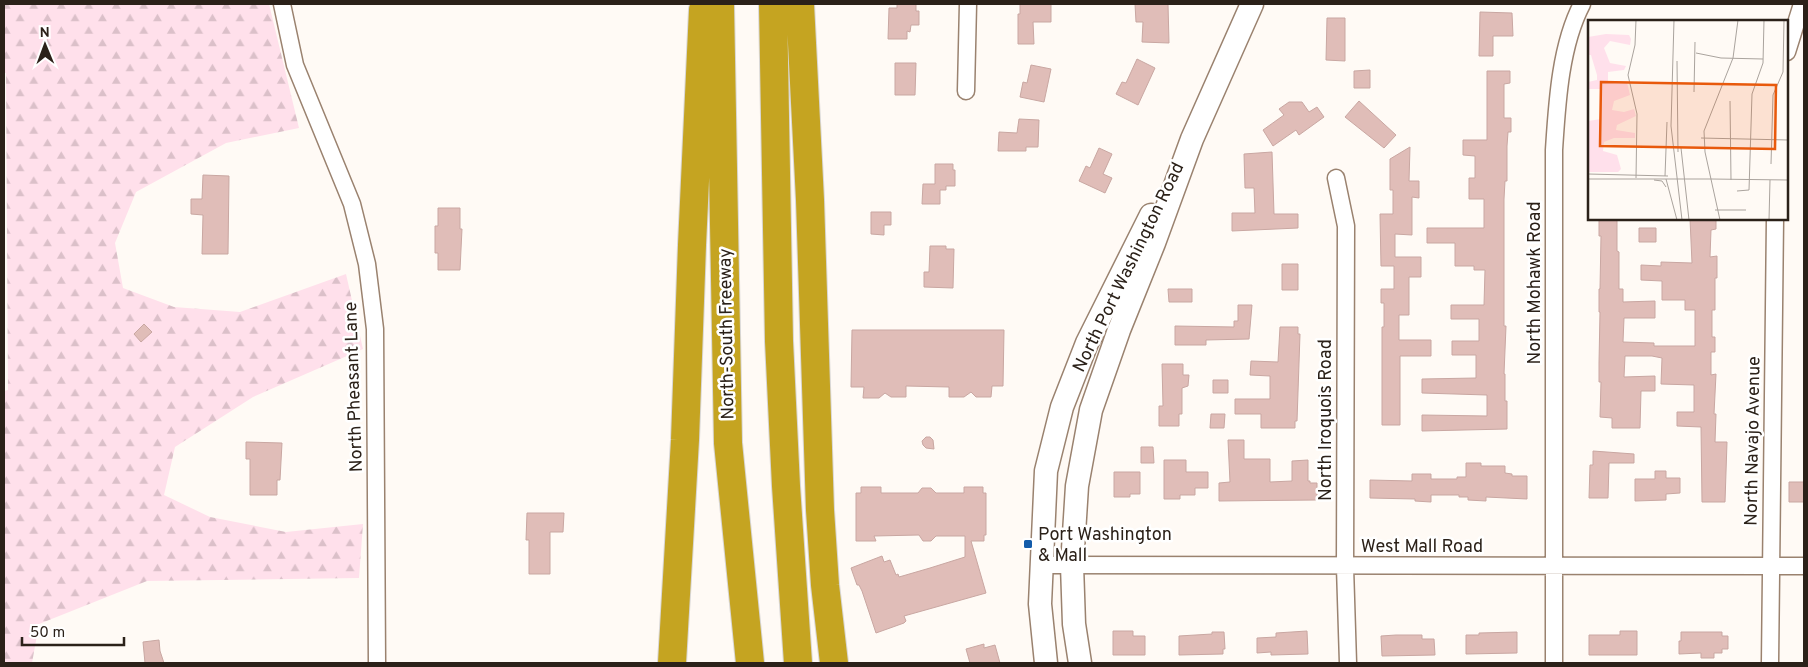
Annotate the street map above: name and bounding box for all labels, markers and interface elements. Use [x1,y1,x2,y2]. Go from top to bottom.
north arrow [20,20,70,70]
inset map [1588,20,1788,220]
text: N [40,25,50,42]
street label: North Port Washington Road [1068,159,1190,376]
street label: North Mohawk Road [1524,201,1547,365]
street label: North-South Freeway [715,248,740,420]
street label: North Pheasant Lane [340,301,369,472]
street label: North Iroquois Road [1315,339,1338,501]
street label: North Navajo Avenue [1741,356,1766,526]
place label: Port Washington & Mall [1038,524,1172,568]
street label: West Mall Road [1361,536,1483,559]
marker: Port Washington & Mall [1022,538,1034,550]
scale bar [22,614,125,646]
text: 50 m [30,624,65,643]

